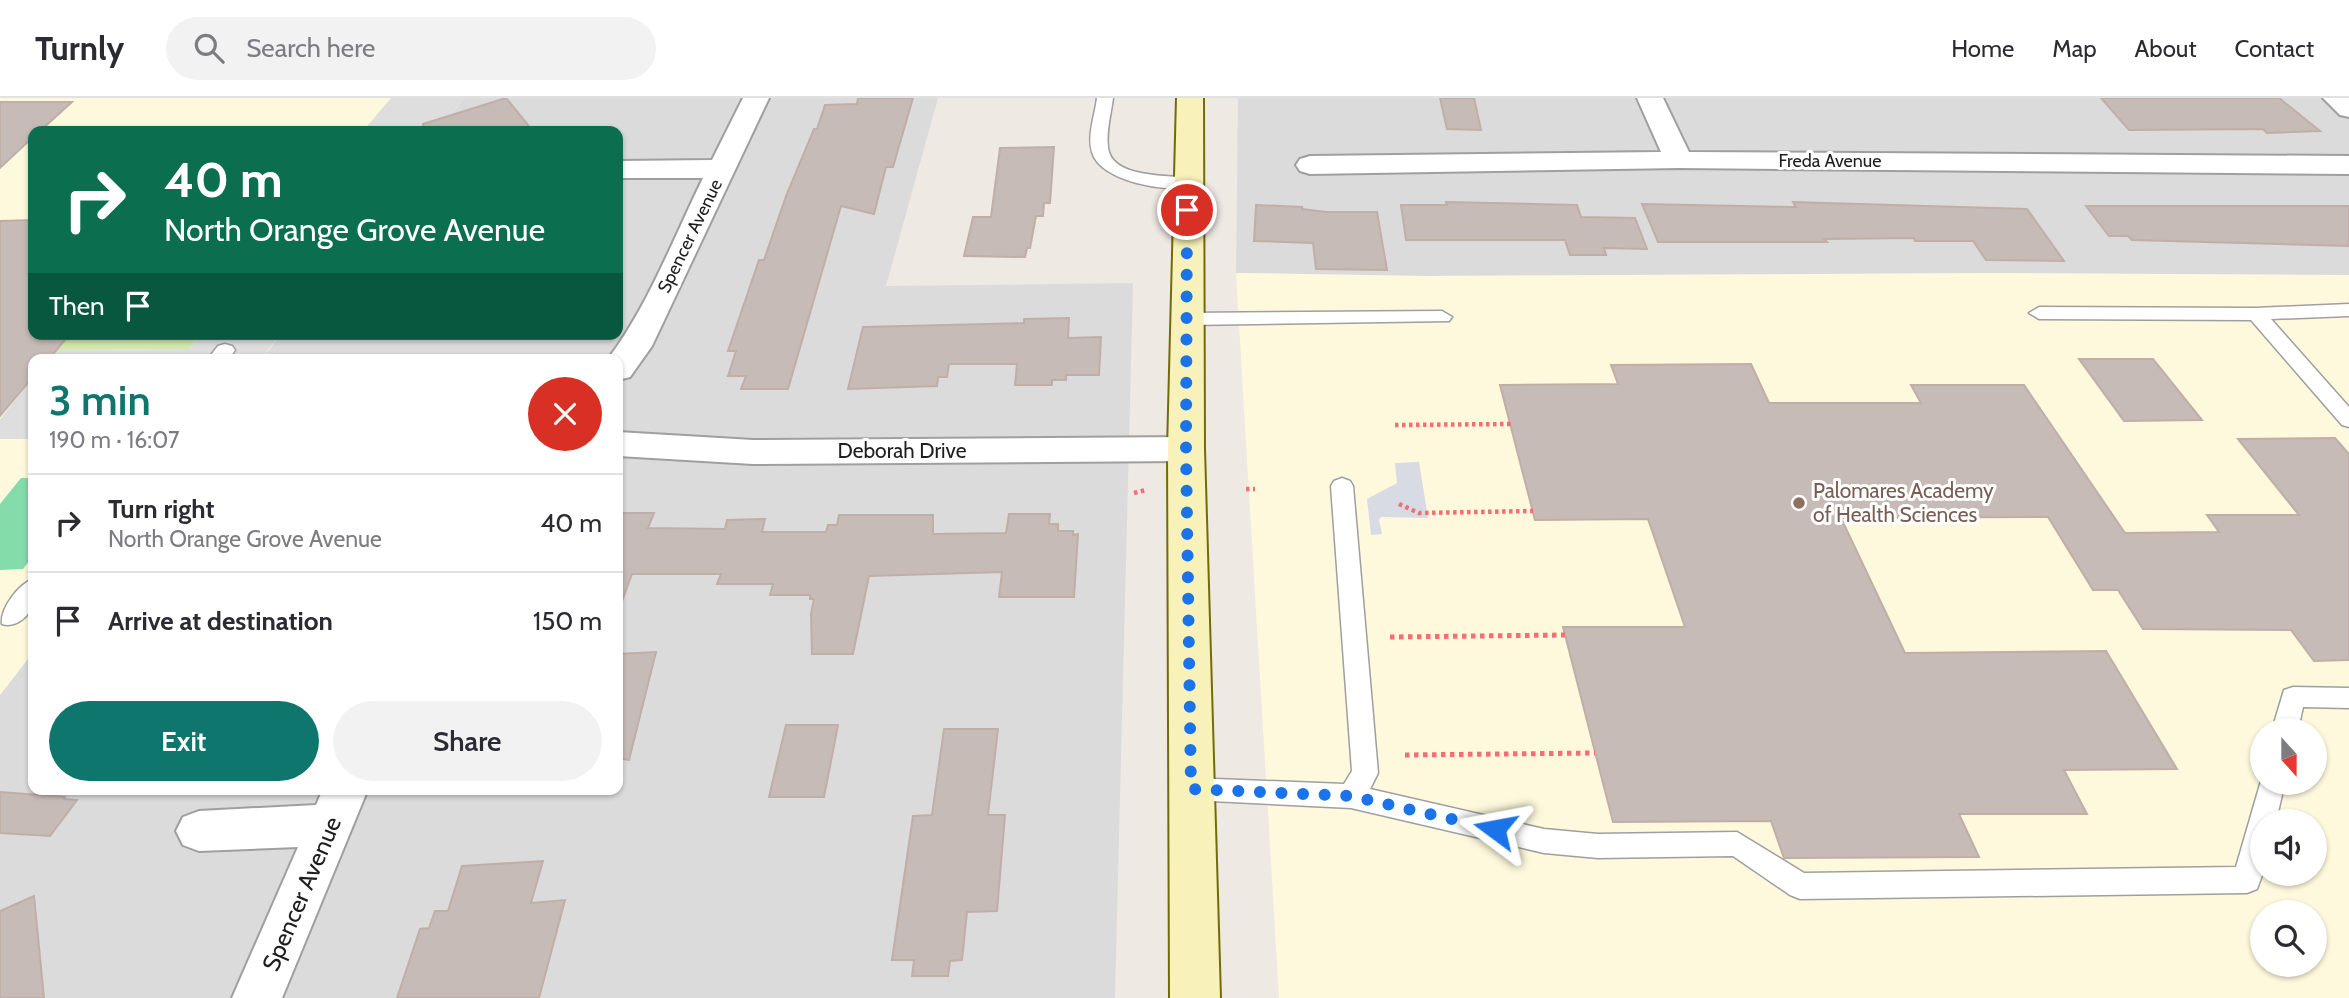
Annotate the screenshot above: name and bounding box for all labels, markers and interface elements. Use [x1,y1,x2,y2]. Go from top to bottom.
search box [166,17,656,80]
text: Turnly [35,28,124,68]
icon: search [190,29,228,67]
text: Search here [246,32,375,64]
text: Home [1951,34,2014,63]
text: Map [2052,34,2097,63]
text: About [2135,34,2197,63]
text: Contact [2235,34,2314,63]
text: 40 m [164,150,283,209]
street label: Freda Avenue [1778,150,1882,172]
icon: right [49,154,140,245]
street label: Spencer Avenue [653,176,727,296]
pin [1157,180,1217,240]
icon: arrive [1168,191,1206,229]
text: North Orange Grove Avenue [164,210,545,249]
icon: arrive [119,287,157,325]
text: Then [49,290,105,322]
text: 3 min [49,374,151,426]
button: close [528,377,602,451]
text: 190 m · 16:07 [49,426,180,454]
street label: Deborah Drive [838,438,967,463]
place label: Palomares Academy of Health Sciences [1813,478,1994,527]
text: Turn right [108,493,214,525]
marker: Palomares Academy of Health Sciences [1791,495,1807,511]
icon: right [49,504,87,542]
text: 40 m [540,507,602,539]
text: North Orange Grove Avenue [108,525,382,553]
icon: arrive [49,602,87,640]
text: Arrive at destination [108,605,333,637]
text: 150 m [533,605,602,637]
button: Exit [49,701,319,781]
button: Share [333,701,602,781]
north arrow [2250,718,2328,794]
map controls [2250,718,2327,977]
position arrow [1458,792,1532,866]
button: sound [2250,809,2327,886]
street label: Spencer Avenue [256,812,347,975]
button: search [2250,900,2327,977]

